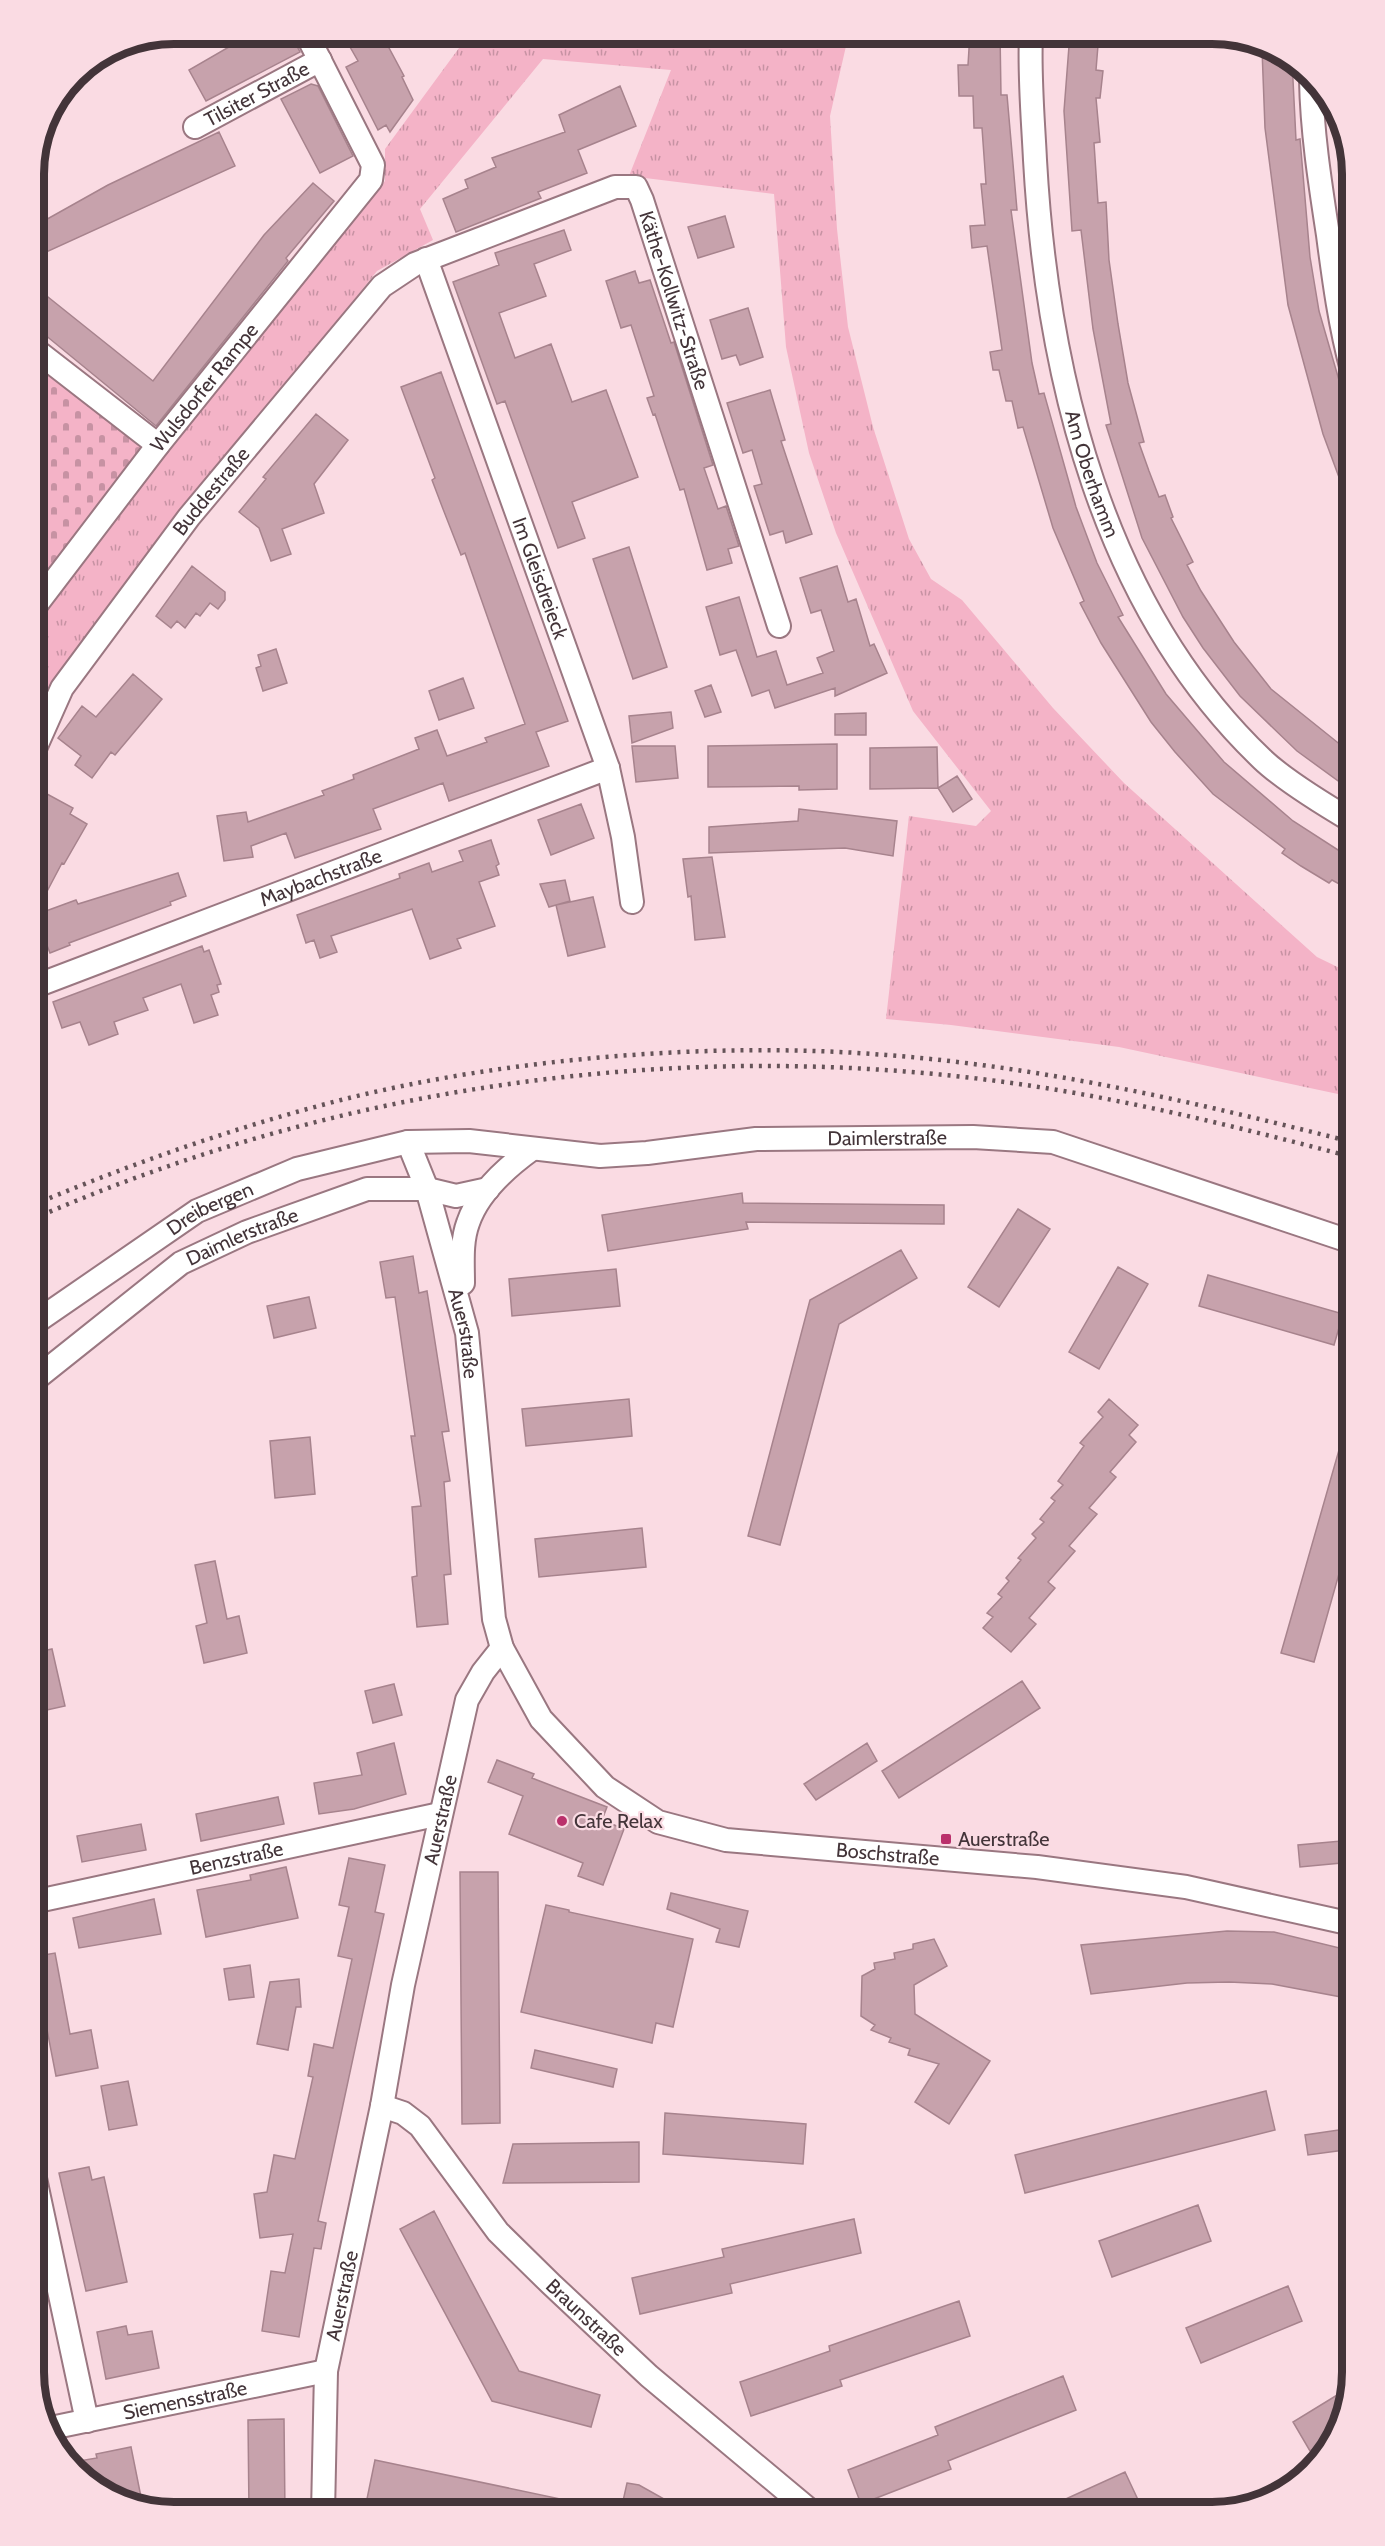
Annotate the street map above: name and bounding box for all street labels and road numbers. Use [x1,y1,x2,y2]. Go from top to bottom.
street label: Tilsiter Straße [200,56,313,132]
street label: Käthe-Kollwitz-Straße [634,208,714,393]
street label: Wulsdorfer Rampe [145,318,263,457]
street label: Am Oberhamm [1060,407,1124,541]
street label: Buddestraße [168,442,254,540]
street label: Im Gleisdreieck [507,514,573,642]
street label: Maybachstraße [256,843,385,911]
street label: Daimlerstraße [827,1125,947,1150]
street label: Dreibergen [162,1177,257,1240]
street label: Daimlerstraße [182,1203,301,1271]
street label: Auerstraße [443,1285,483,1380]
street label: Auerstraße [418,1772,462,1867]
street label: Benzstraße [187,1836,285,1880]
street label: Boschstraße [835,1838,940,1870]
street label: Auerstraße [321,2248,363,2343]
street label: Braunstraße [541,2274,632,2361]
street label: Siemensstraße [121,2376,249,2425]

